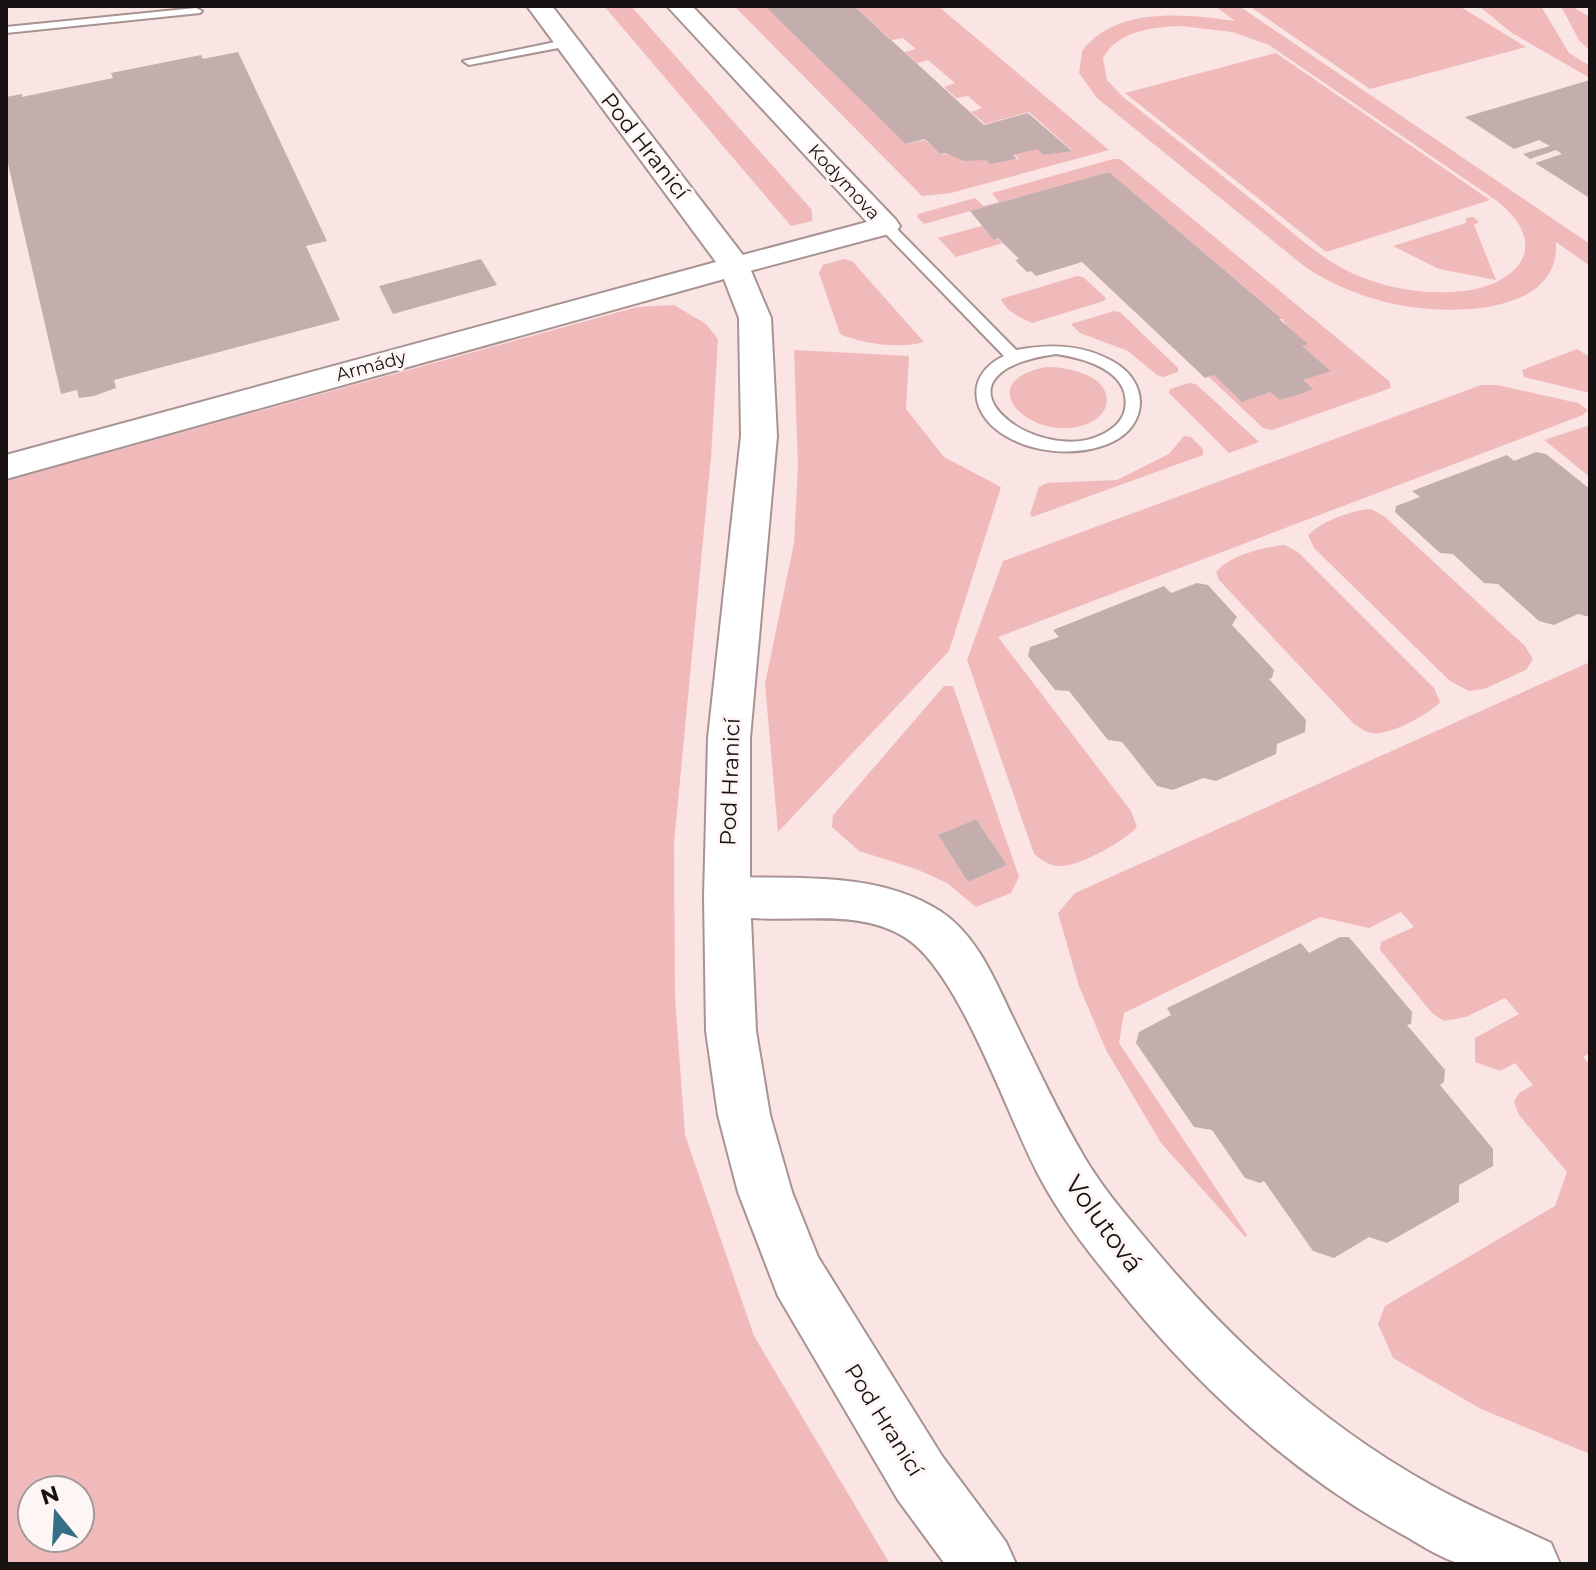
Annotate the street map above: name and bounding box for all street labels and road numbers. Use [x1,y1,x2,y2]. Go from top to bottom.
street label: Pod Hranicí [595,87,696,205]
street label: Kodymova [803,140,885,224]
street label: Armády [334,346,409,386]
street label: Pod Hranicí [714,717,746,846]
street label: Volutová [1058,1169,1150,1279]
street label: Pod Hranicí [839,1359,930,1482]

